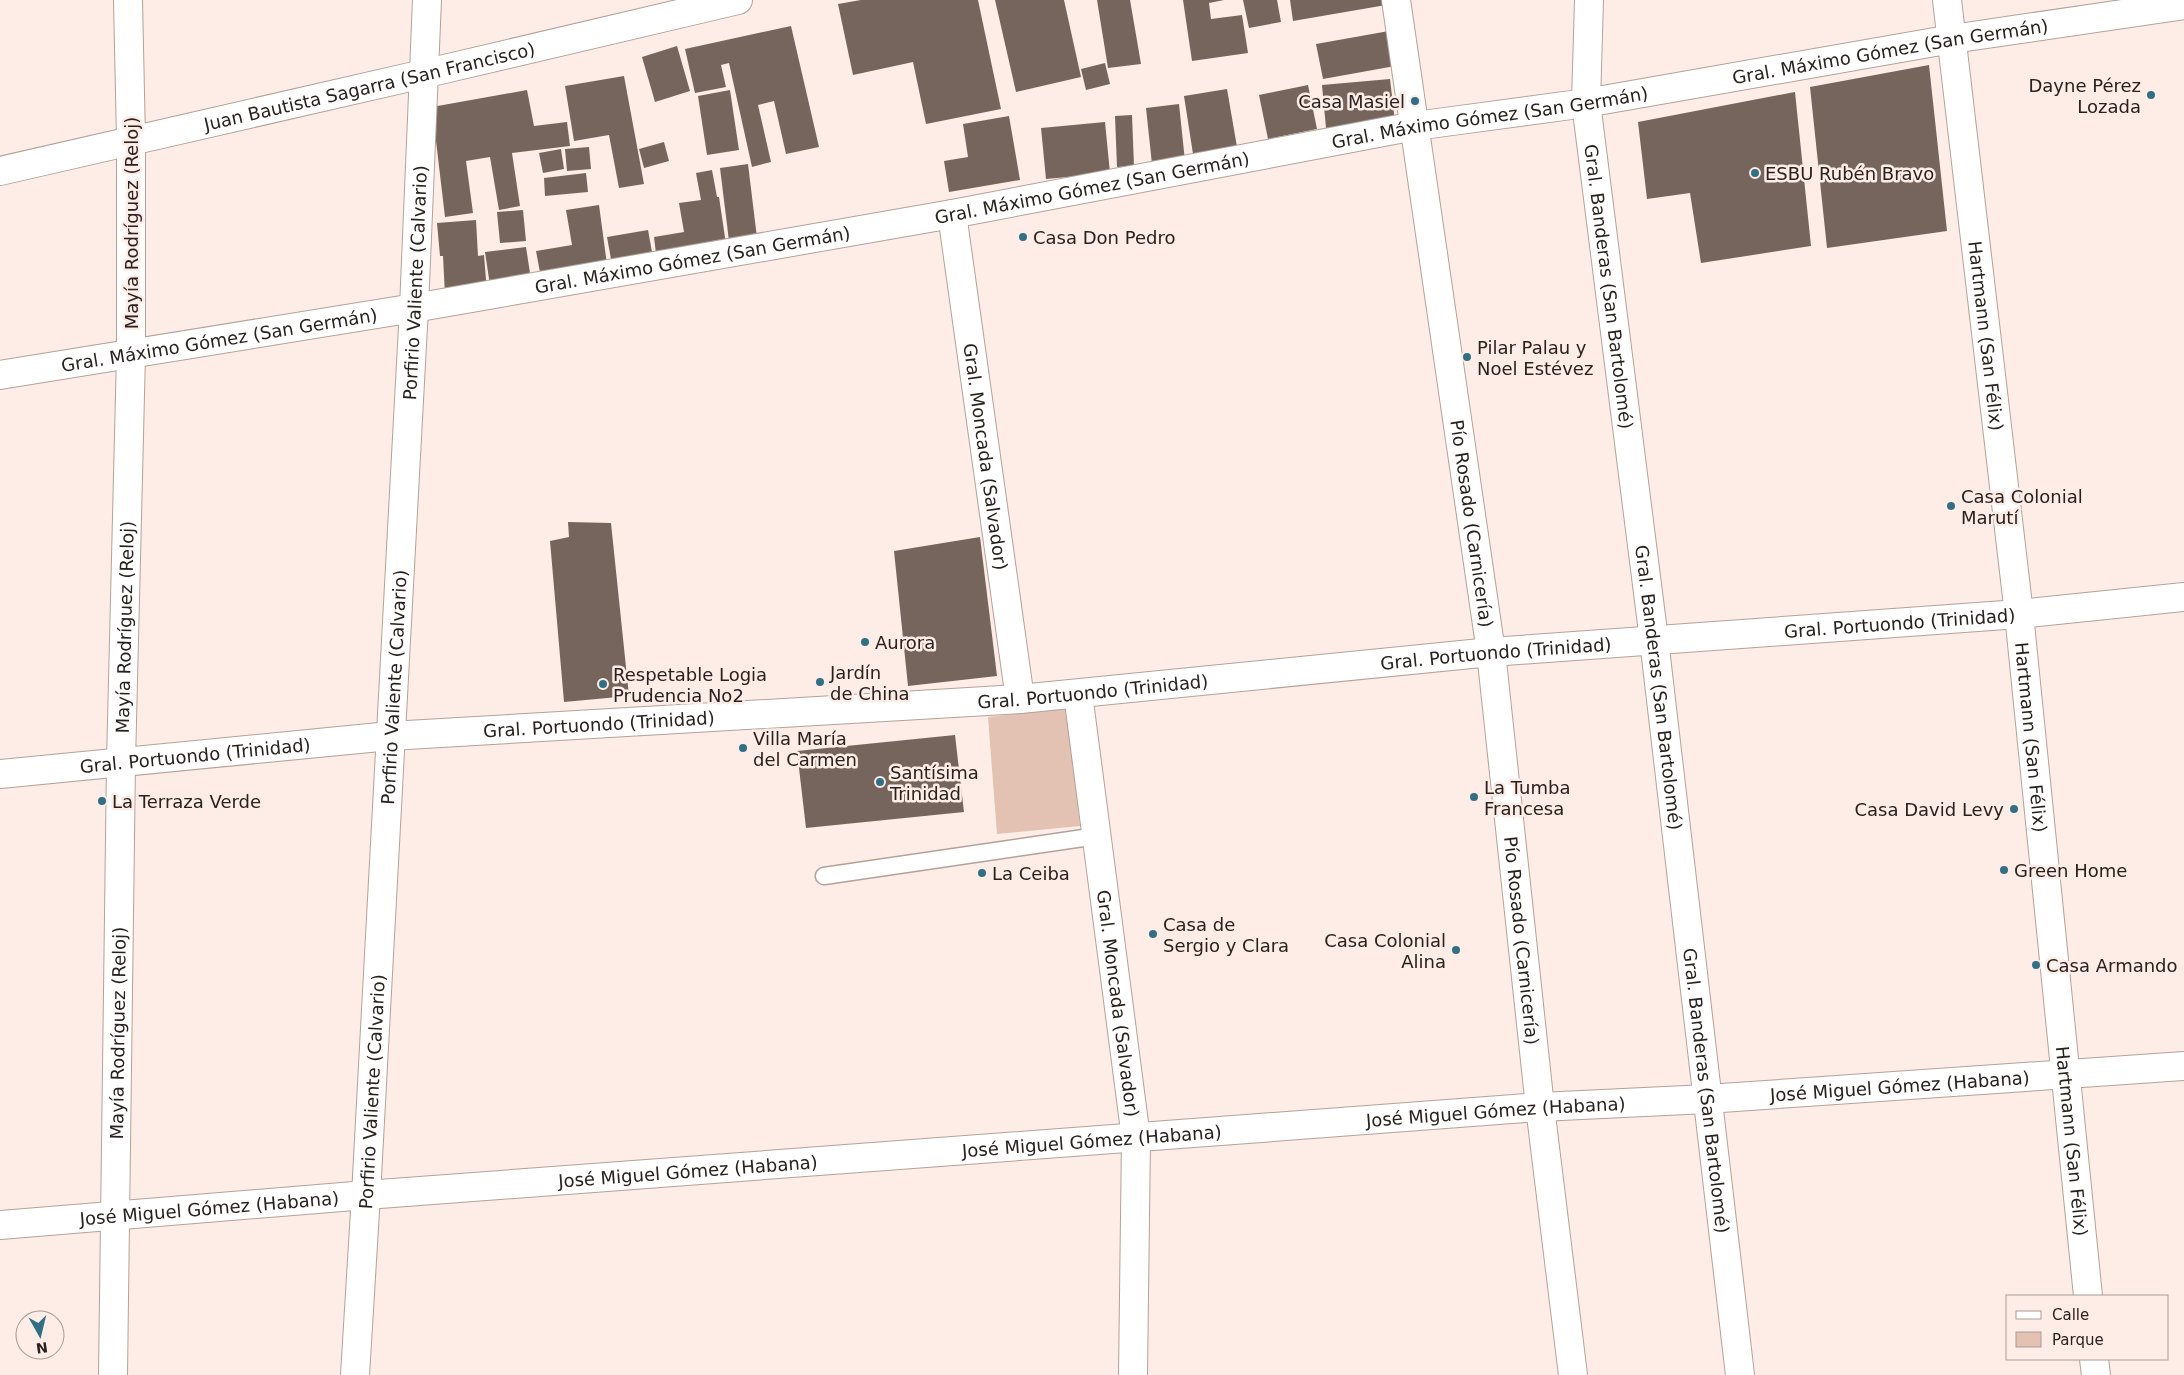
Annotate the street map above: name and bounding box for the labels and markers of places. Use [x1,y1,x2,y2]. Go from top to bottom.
place label: Dayne Pérez Lozada [2028,75,2141,117]
marker: Dayne Pérez Lozada [2145,89,2157,101]
place label: Casa Masiel [1298,91,1405,112]
marker: Casa Masiel [1409,95,1421,107]
place label: ESBU Rubén Bravo [1765,163,1934,184]
marker: ESBU Rubén Bravo [1749,167,1761,179]
place label: Casa Don Pedro [1033,227,1175,248]
marker: Casa Don Pedro [1017,231,1029,243]
place label: Pilar Palau y Noel Estévez [1477,337,1593,379]
marker: Pilar Palau y Noel Estévez [1461,351,1473,363]
place label: Casa Colonial Marutí [1961,486,2083,528]
marker: Casa Colonial Marutí [1945,500,1957,512]
place label: Aurora [875,632,935,653]
marker: Aurora [859,636,871,648]
place label: Jardín de China [829,662,910,704]
place label: Respetable Logia Prudencia No2 [613,664,767,706]
marker: Jardín de China [814,676,826,688]
marker: Respetable Logia Prudencia No2 [597,678,609,690]
place label: Villa María del Carmen [753,728,857,770]
marker: Villa María del Carmen [737,742,749,754]
place label: Santísima Trinidad [889,762,979,804]
marker: Santísima Trinidad [874,776,886,788]
place label: La Tumba Francesa [1484,777,1570,819]
place label: La Terraza Verde [112,791,261,812]
marker: La Tumba Francesa [1468,791,1480,803]
marker: La Terraza Verde [96,795,108,807]
place label: Casa David Levy [1854,799,2004,820]
marker: Casa David Levy [2008,803,2020,815]
place label: Green Home [2014,860,2127,881]
place label: La Ceiba [992,863,1070,884]
marker: Green Home [1998,864,2010,876]
marker: La Ceiba [976,867,988,879]
place label: Casa de Sergio y Clara [1163,914,1289,956]
marker: Casa de Sergio y Clara [1147,928,1159,940]
place label: Casa Colonial Alina [1324,930,1446,972]
marker: Casa Colonial Alina [1450,944,1462,956]
place label: Casa Armando [2046,955,2178,976]
marker: Casa Armando [2030,959,2042,971]

